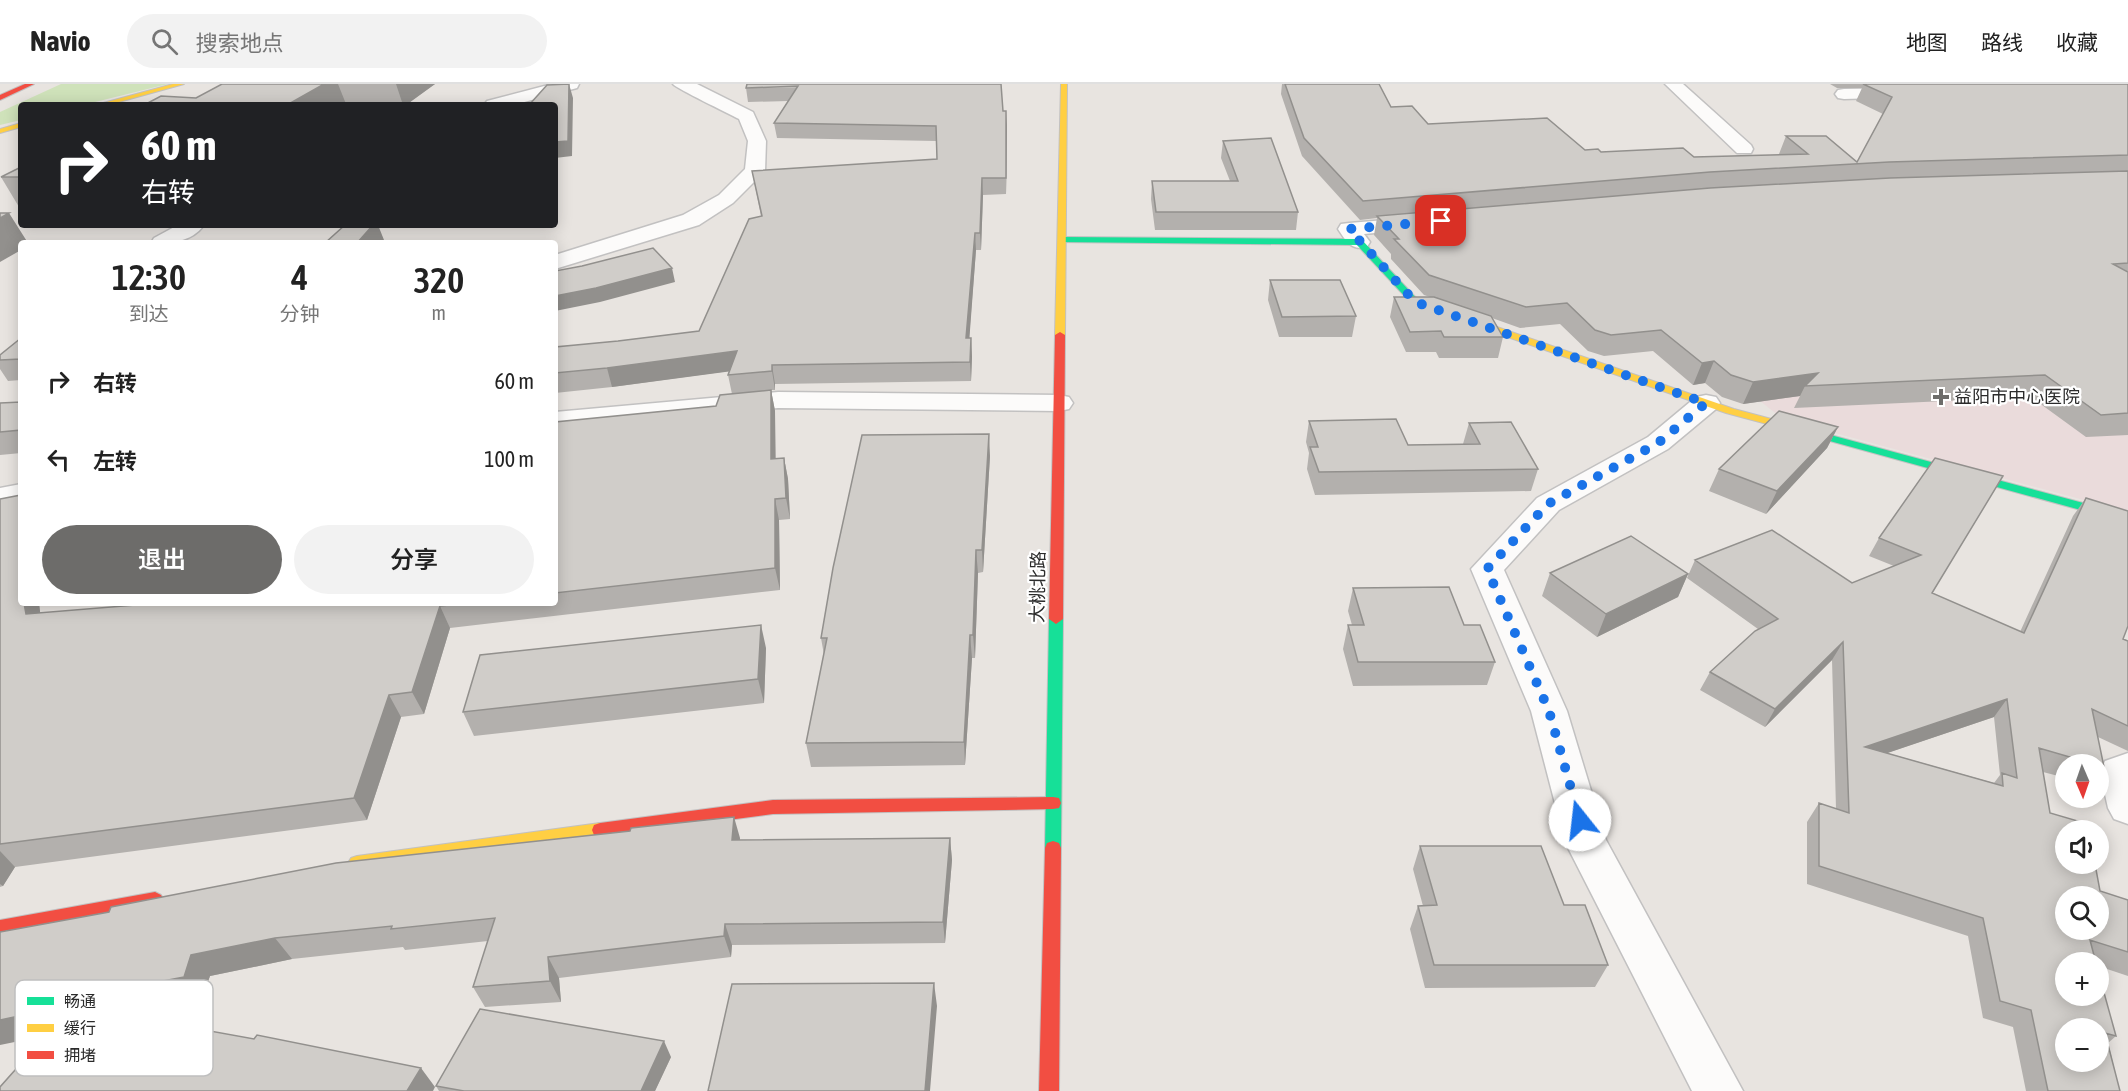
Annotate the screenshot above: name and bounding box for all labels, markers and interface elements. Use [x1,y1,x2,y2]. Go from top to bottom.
search box [127,14,547,68]
text: Navio [30,25,91,57]
icon: search [148,25,181,58]
text: 搜索地点 [196,30,284,56]
text: 地图 [1906,30,1948,54]
text: 路线 [1981,30,2023,54]
text: 收藏 [2056,30,2098,54]
text: 60 m [141,121,216,169]
icon: right [42,126,120,204]
text: 右转 [141,177,195,208]
pin [1415,195,1466,246]
icon: arrive [1424,204,1457,237]
text: 12:30 [112,256,186,298]
text: 4 [291,256,308,298]
text: 320 [413,259,464,301]
text: m [432,301,446,324]
text: 到达 [129,302,169,325]
text: 分钟 [280,302,320,325]
icon: right [42,365,75,398]
text: 60 m [494,368,534,394]
text: 右转 [93,370,137,396]
place label: 益阳市中心医院 [1954,386,2080,407]
marker: 益阳市中心医院 [1932,388,1950,406]
icon: left [42,443,75,476]
text: 100 m [484,446,534,472]
text: 左转 [93,448,137,474]
button: 退出 [42,525,282,594]
button: 分享 [294,525,534,594]
street label: 大桃北路 [1026,551,1049,623]
north arrow [2055,754,2109,808]
map controls [2055,754,2109,1072]
position arrow [1548,788,1612,852]
button: sound [2055,820,2109,874]
button: search [2055,886,2109,940]
button: + [2055,952,2109,1006]
legend [15,980,213,1076]
text: 畅通 [64,992,96,1010]
button: − [2055,1018,2109,1072]
text: 缓行 [64,1019,96,1037]
text: 拥堵 [64,1046,96,1064]

